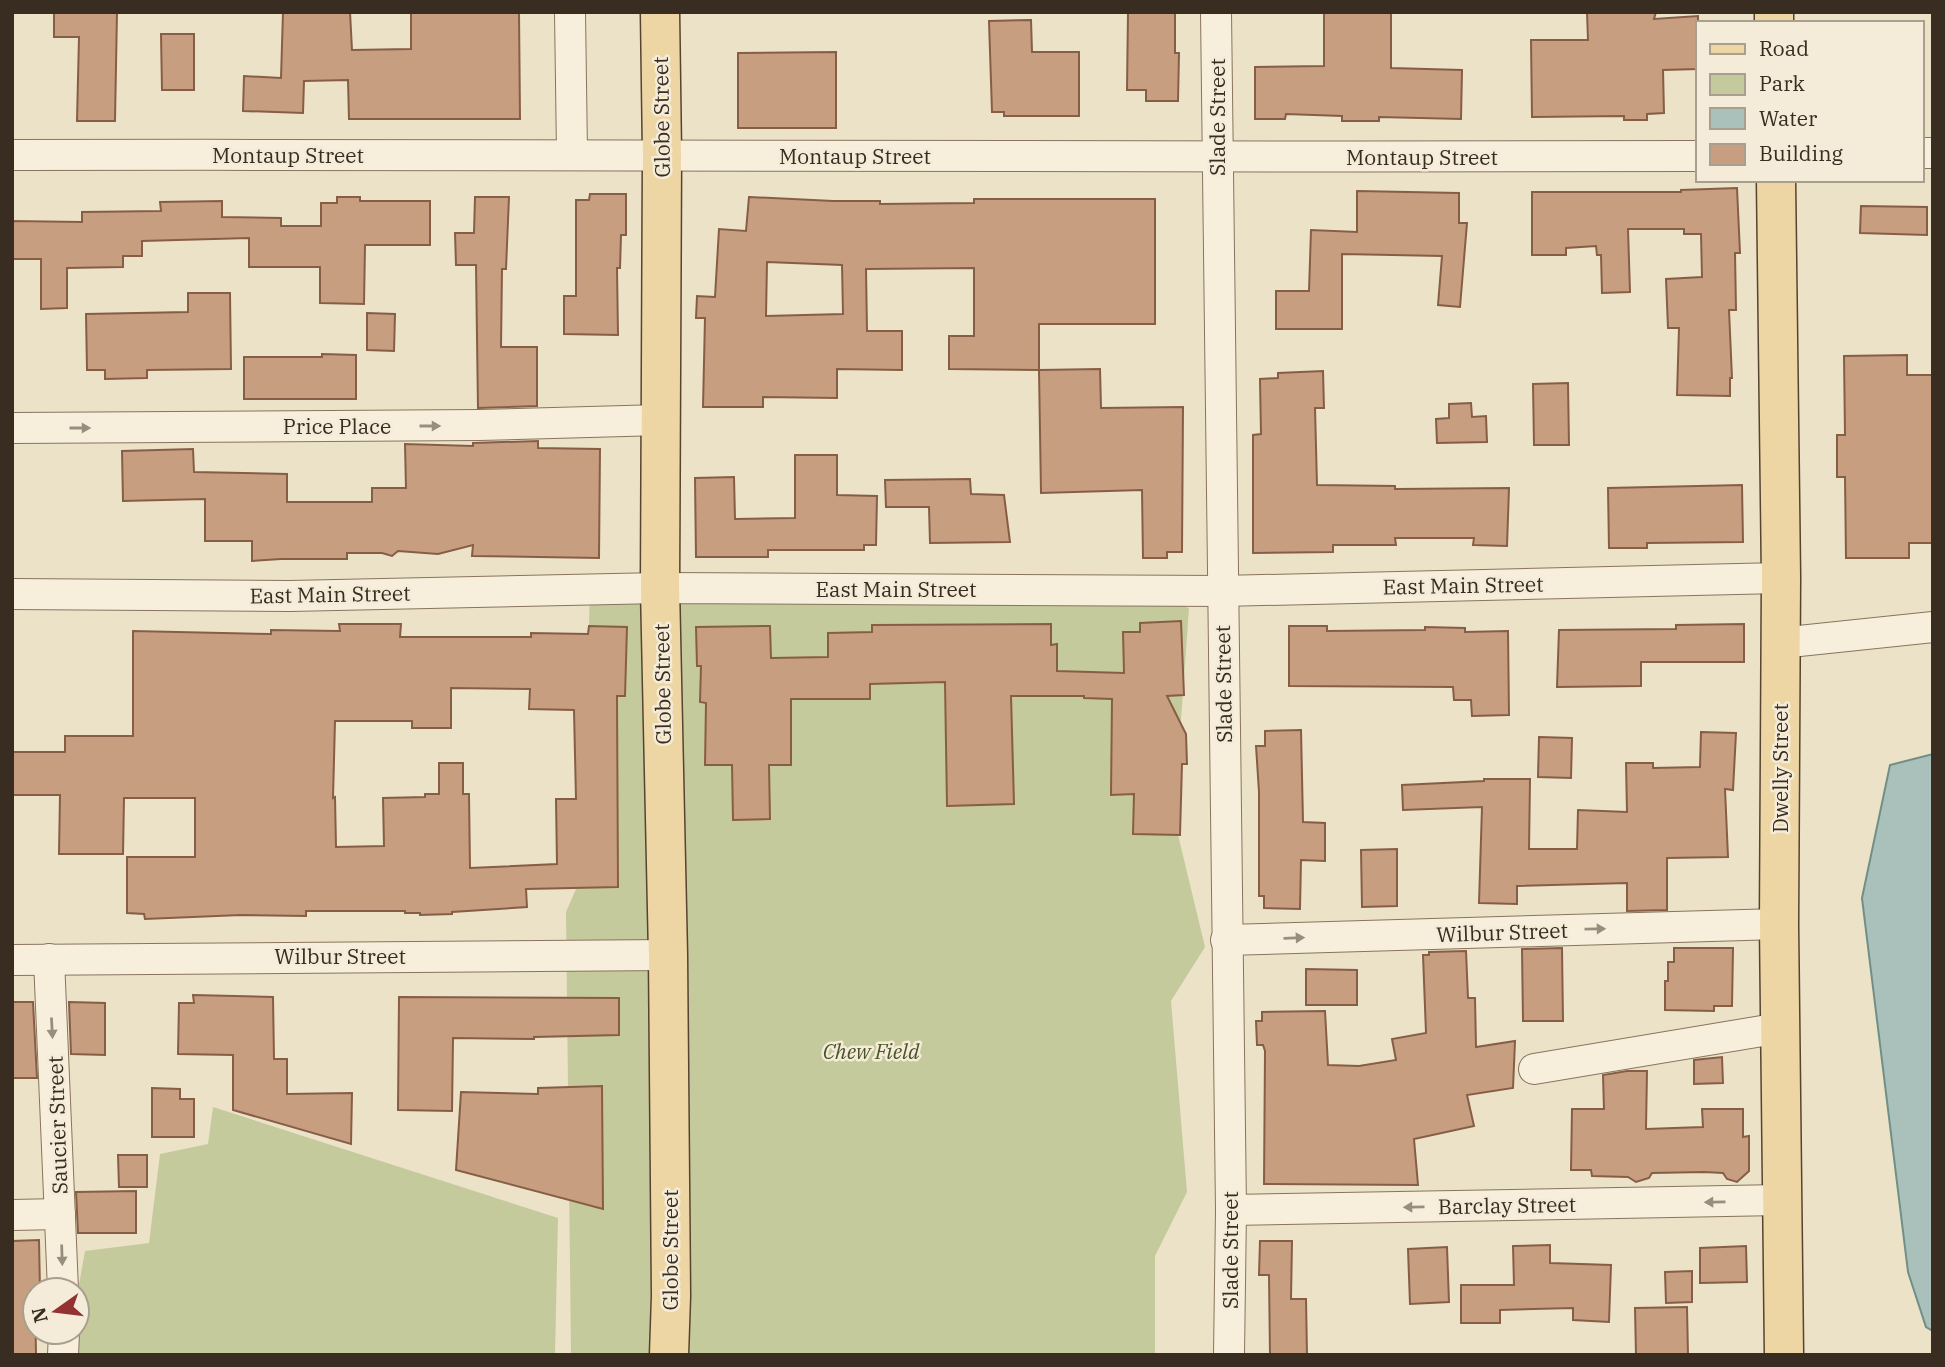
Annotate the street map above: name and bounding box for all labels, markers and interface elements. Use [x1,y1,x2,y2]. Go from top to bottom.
legend [1696,21,1924,182]
text: Road [1759,34,1809,62]
street label: Globe Street [646,56,676,178]
street label: Slade Street [1203,58,1231,176]
text: Park [1759,69,1806,97]
text: Water [1759,104,1818,132]
text: Building [1759,139,1844,167]
street label: Montaup Street [212,141,364,169]
street label: Montaup Street [779,142,931,170]
street label: Montaup Street [1346,143,1498,171]
street label: Price Place [283,412,391,440]
one-way arrow [420,420,442,432]
one-way arrow [70,422,92,434]
street label: East Main Street [1382,570,1544,600]
street label: East Main Street [816,575,977,603]
street label: East Main Street [249,579,411,609]
street label: Globe Street [647,623,677,745]
street label: Slade Street [1208,625,1238,743]
street label: Dwelly Street [1766,703,1794,833]
street label: Wilbur Street [1436,916,1568,948]
one-way arrow [1584,924,1606,935]
one-way arrow [1283,932,1305,944]
street label: Wilbur Street [274,942,406,970]
one-way arrow [47,1017,58,1039]
park label: Chew Field [823,1037,920,1065]
street label: Saucier Street [41,1055,73,1195]
street label: Globe Street [656,1189,684,1311]
street label: Barclay Street [1438,1190,1576,1220]
street label: Slade Street [1216,1191,1244,1309]
one-way arrow [1703,1196,1725,1207]
one-way arrow [1402,1201,1424,1212]
one-way arrow [56,1244,67,1266]
north arrow [21,1276,91,1346]
text: N [26,1305,53,1325]

